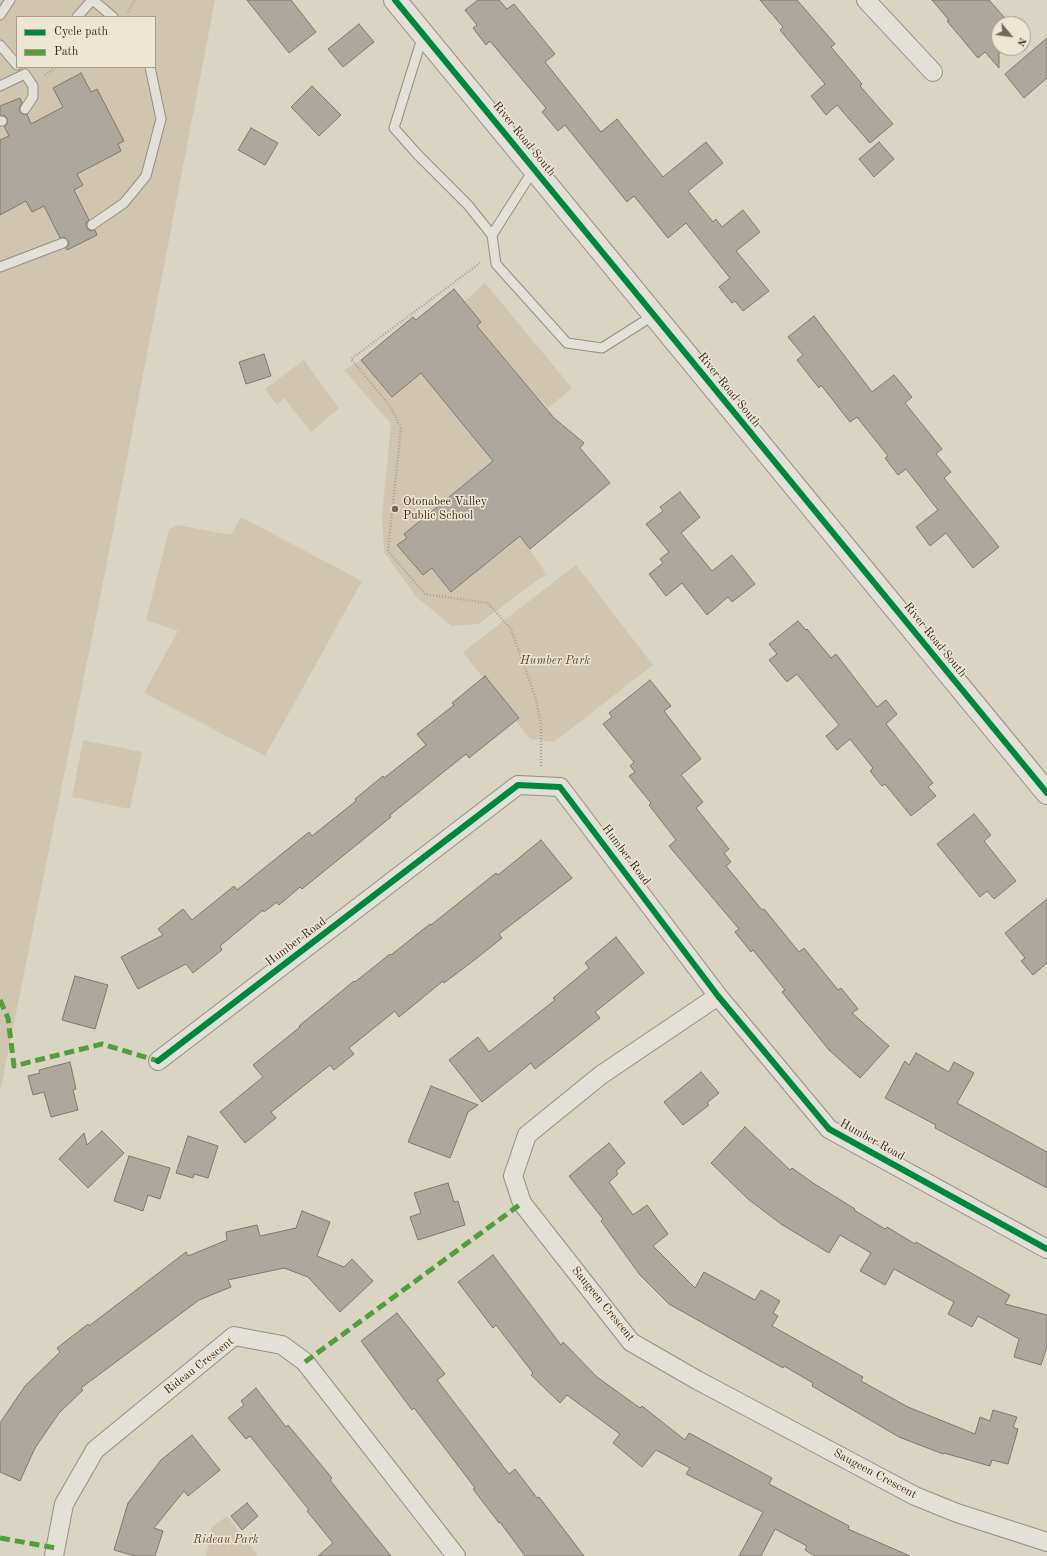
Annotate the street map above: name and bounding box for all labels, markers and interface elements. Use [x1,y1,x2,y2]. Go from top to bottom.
legend [16,16,156,68]
north arrow [991,16,1031,56]
text: Cycle path [54,26,108,38]
text: N [1014,35,1028,48]
text: Path [54,46,78,58]
street label: River Road South [489,99,559,179]
street label: River Road South [694,350,764,430]
place label: Otonabee Valley Public School [403,495,487,523]
marker: Otonabee Valley Public School [390,504,400,514]
street label: River Road South [900,600,970,680]
park label: Humber Park [520,654,590,668]
street label: Humber Road [599,822,653,888]
street label: Humber Road [263,915,329,969]
street label: Humber Road [837,1116,907,1164]
street label: Saugeen Crescent [568,1264,638,1344]
street label: Rideau Crescent [161,1334,237,1398]
street label: Saugeen Crescent [831,1446,919,1502]
park label: Rideau Park [193,1533,259,1547]

